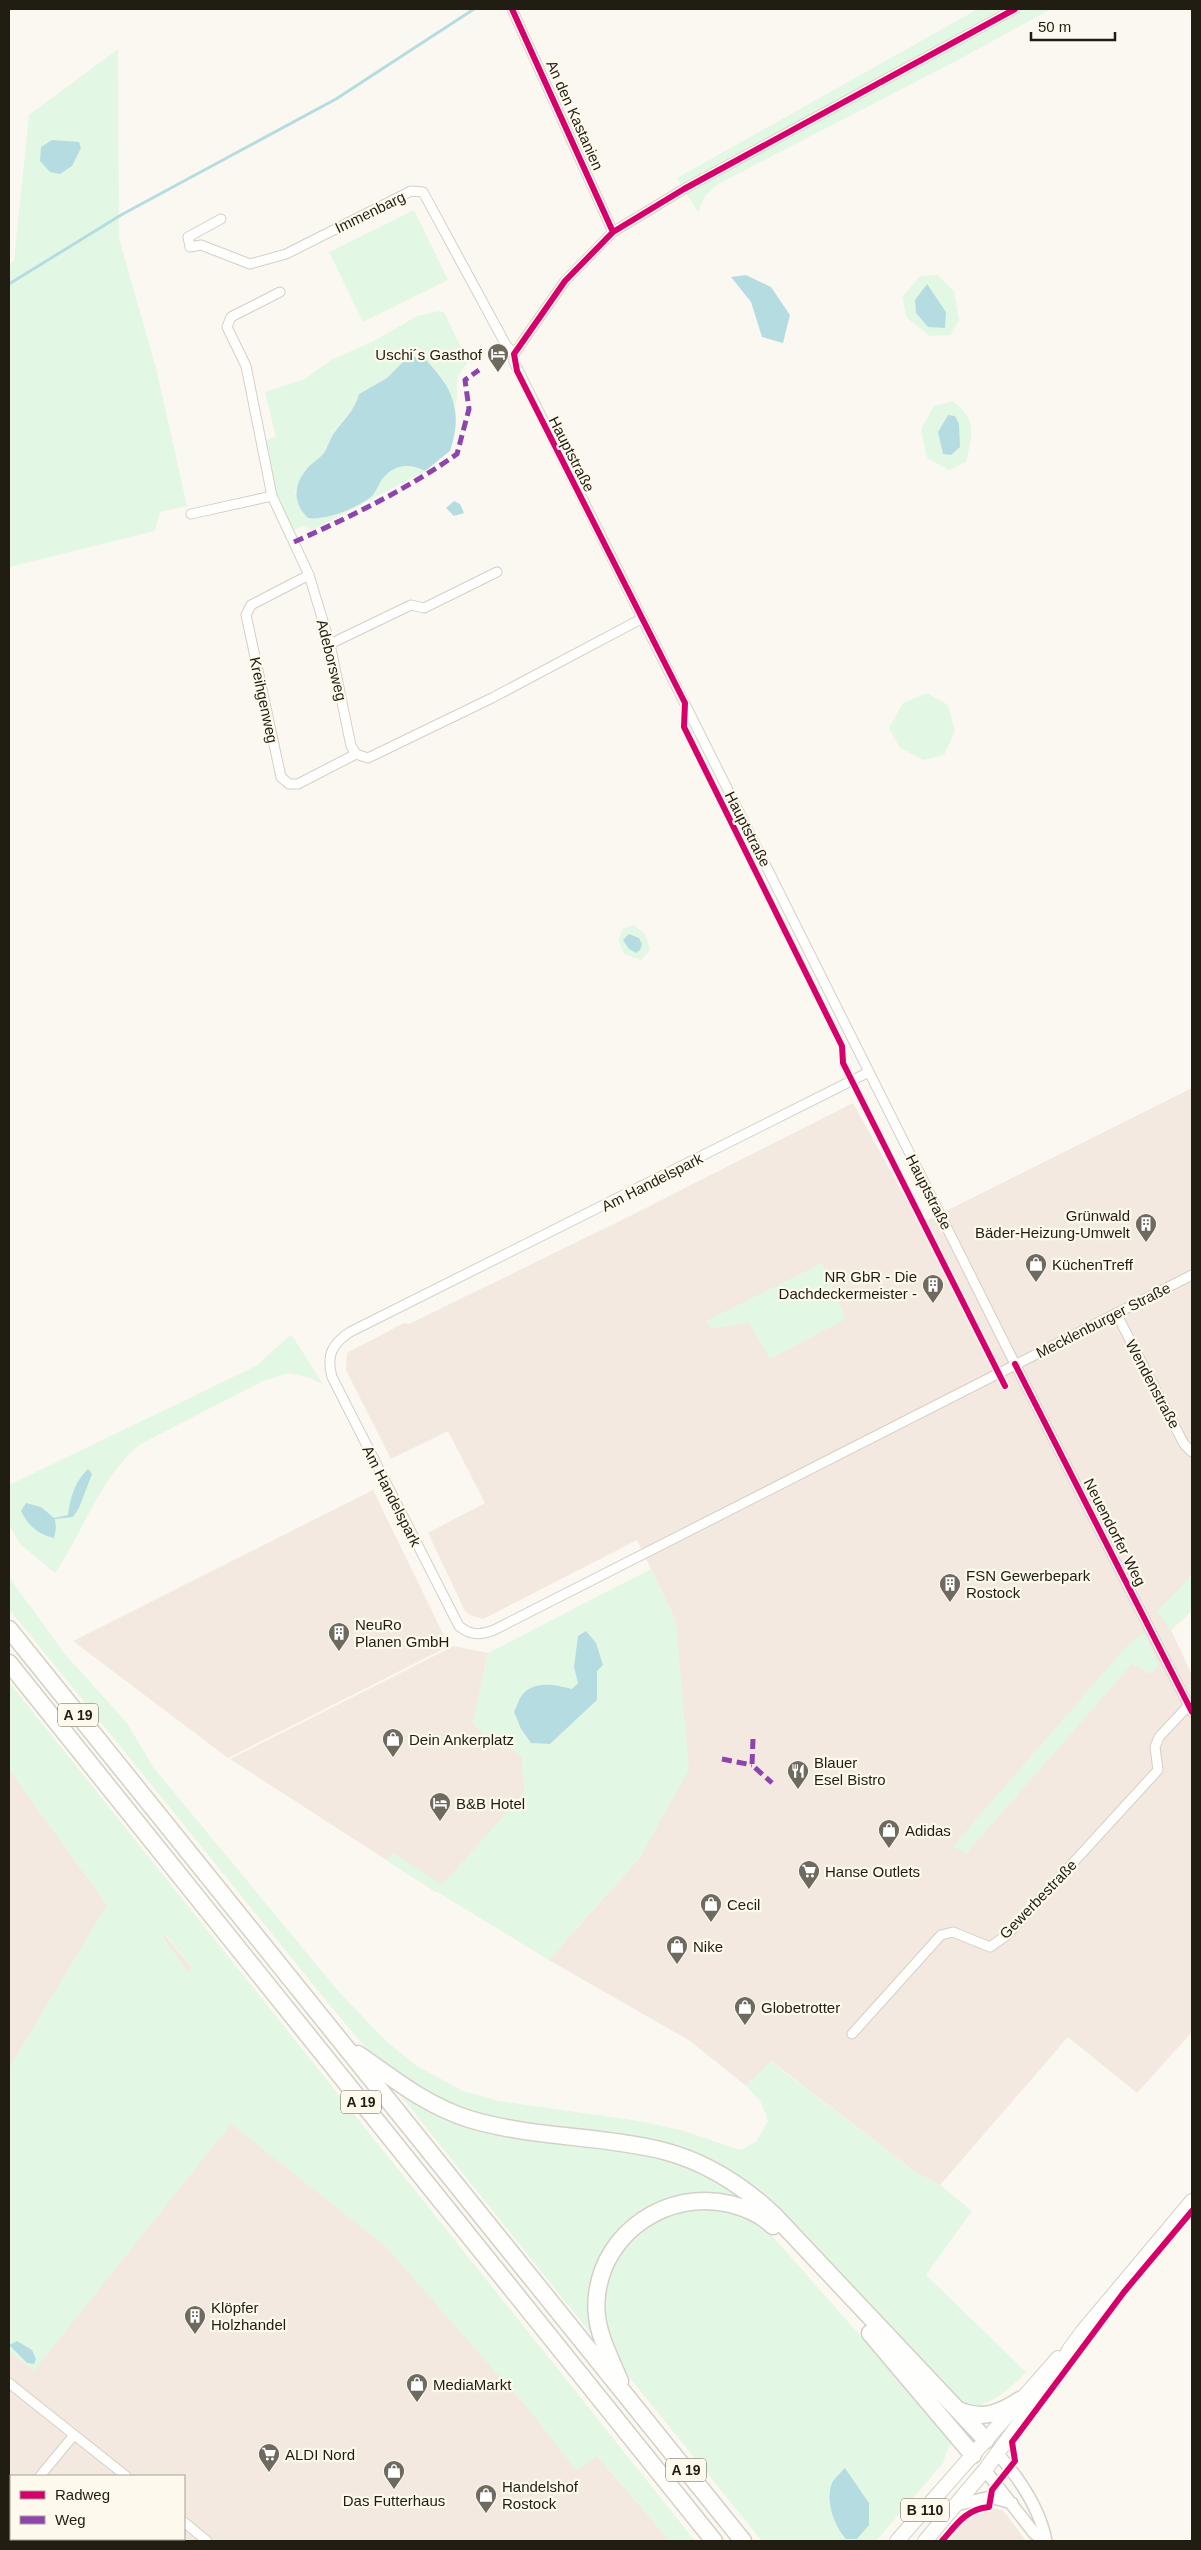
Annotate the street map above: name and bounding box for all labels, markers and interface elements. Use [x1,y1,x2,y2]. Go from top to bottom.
scale bar [1031,10,1115,42]
text: 50 m [1038,18,1071,35]
street label: An den Kastanien [543,57,607,173]
street label: Immenbarg [332,188,408,236]
hotel icon: Uschi´s Gasthof [486,342,510,373]
place label: Uschi´s Gasthof [375,346,483,363]
street label: Hauptstraße [546,413,598,495]
street label: Adeborsweg [314,617,350,703]
street label: Kreihgenweg [247,655,281,745]
street label: Hauptstraße [722,788,774,870]
street label: Am Handelspark [599,1149,706,1215]
street label: Hauptstraße [903,1151,955,1233]
place label: Grünwald Bäder-Heizung-Umwelt [975,1207,1131,1241]
building icon: Grünwald Bäder-Heizung-Umwelt [1134,1212,1158,1243]
shop icon: KüchenTreff [1024,1252,1048,1283]
place label: KüchenTreff [1052,1256,1134,1273]
place label: NR GbR - Die Dachdeckermeister - [779,1268,917,1302]
building icon: NR GbR - Die Dachdeckermeister - [921,1273,945,1304]
street label: Mecklenburger Straße [1033,1279,1173,1361]
street label: Wendenstraße [1122,1337,1184,1431]
street label: Am Handelspark [359,1443,425,1550]
street label: Neuendorfer Weg [1081,1476,1149,1588]
place label: FSN Gewerbepark Rostock [966,1567,1091,1601]
building icon: FSN Gewerbepark Rostock [938,1572,962,1603]
place label: NeuRo Planen GmbH [355,1616,449,1650]
building icon: NeuRo Planen GmbH [327,1621,351,1652]
road number: A 19 [58,1704,98,1726]
shop icon: Dein Ankerplatz [381,1727,405,1758]
place label: Dein Ankerplatz [409,1731,514,1748]
place label: Blauer Esel Bistro [814,1754,886,1788]
restaurant icon: Blauer Esel Bistro [786,1759,810,1790]
hotel icon: B&B Hotel [428,1791,452,1822]
place label: B&B Hotel [456,1795,525,1812]
shop icon: Adidas [877,1818,901,1849]
place label: Adidas [905,1822,951,1839]
street label: Gewerbestraße [996,1856,1080,1942]
supermarket icon: Hanse Outlets [797,1859,821,1890]
place label: Hanse Outlets [825,1863,920,1880]
shop icon: Cecil [699,1892,723,1923]
place label: Cecil [727,1896,760,1913]
shop icon: Nike [665,1934,689,1965]
place label: Nike [693,1938,723,1955]
shop icon: Globetrotter [733,1995,757,2026]
place label: Globetrotter [761,1999,840,2016]
road number: A 19 [341,2090,381,2114]
place label: Klöpfer Holzhandel [211,2299,286,2333]
building icon: Klöpfer Holzhandel [183,2304,207,2335]
shop icon: MediaMarkt [405,2372,429,2403]
place label: MediaMarkt [433,2376,512,2393]
supermarket icon: ALDI Nord [257,2442,281,2473]
place label: ALDI Nord [285,2446,355,2463]
road number: A 19 [666,2458,706,2482]
shop icon: Das Futterhaus [382,2459,406,2490]
legend [10,2475,185,2540]
place label: Handelshof Rostock [502,2478,579,2512]
shop icon: Handelshof Rostock [474,2483,498,2514]
text: Radweg [55,2486,110,2503]
place label: Das Futterhaus [343,2492,445,2509]
road number: B 110 [901,2498,949,2522]
text: Weg [55,2511,86,2528]

